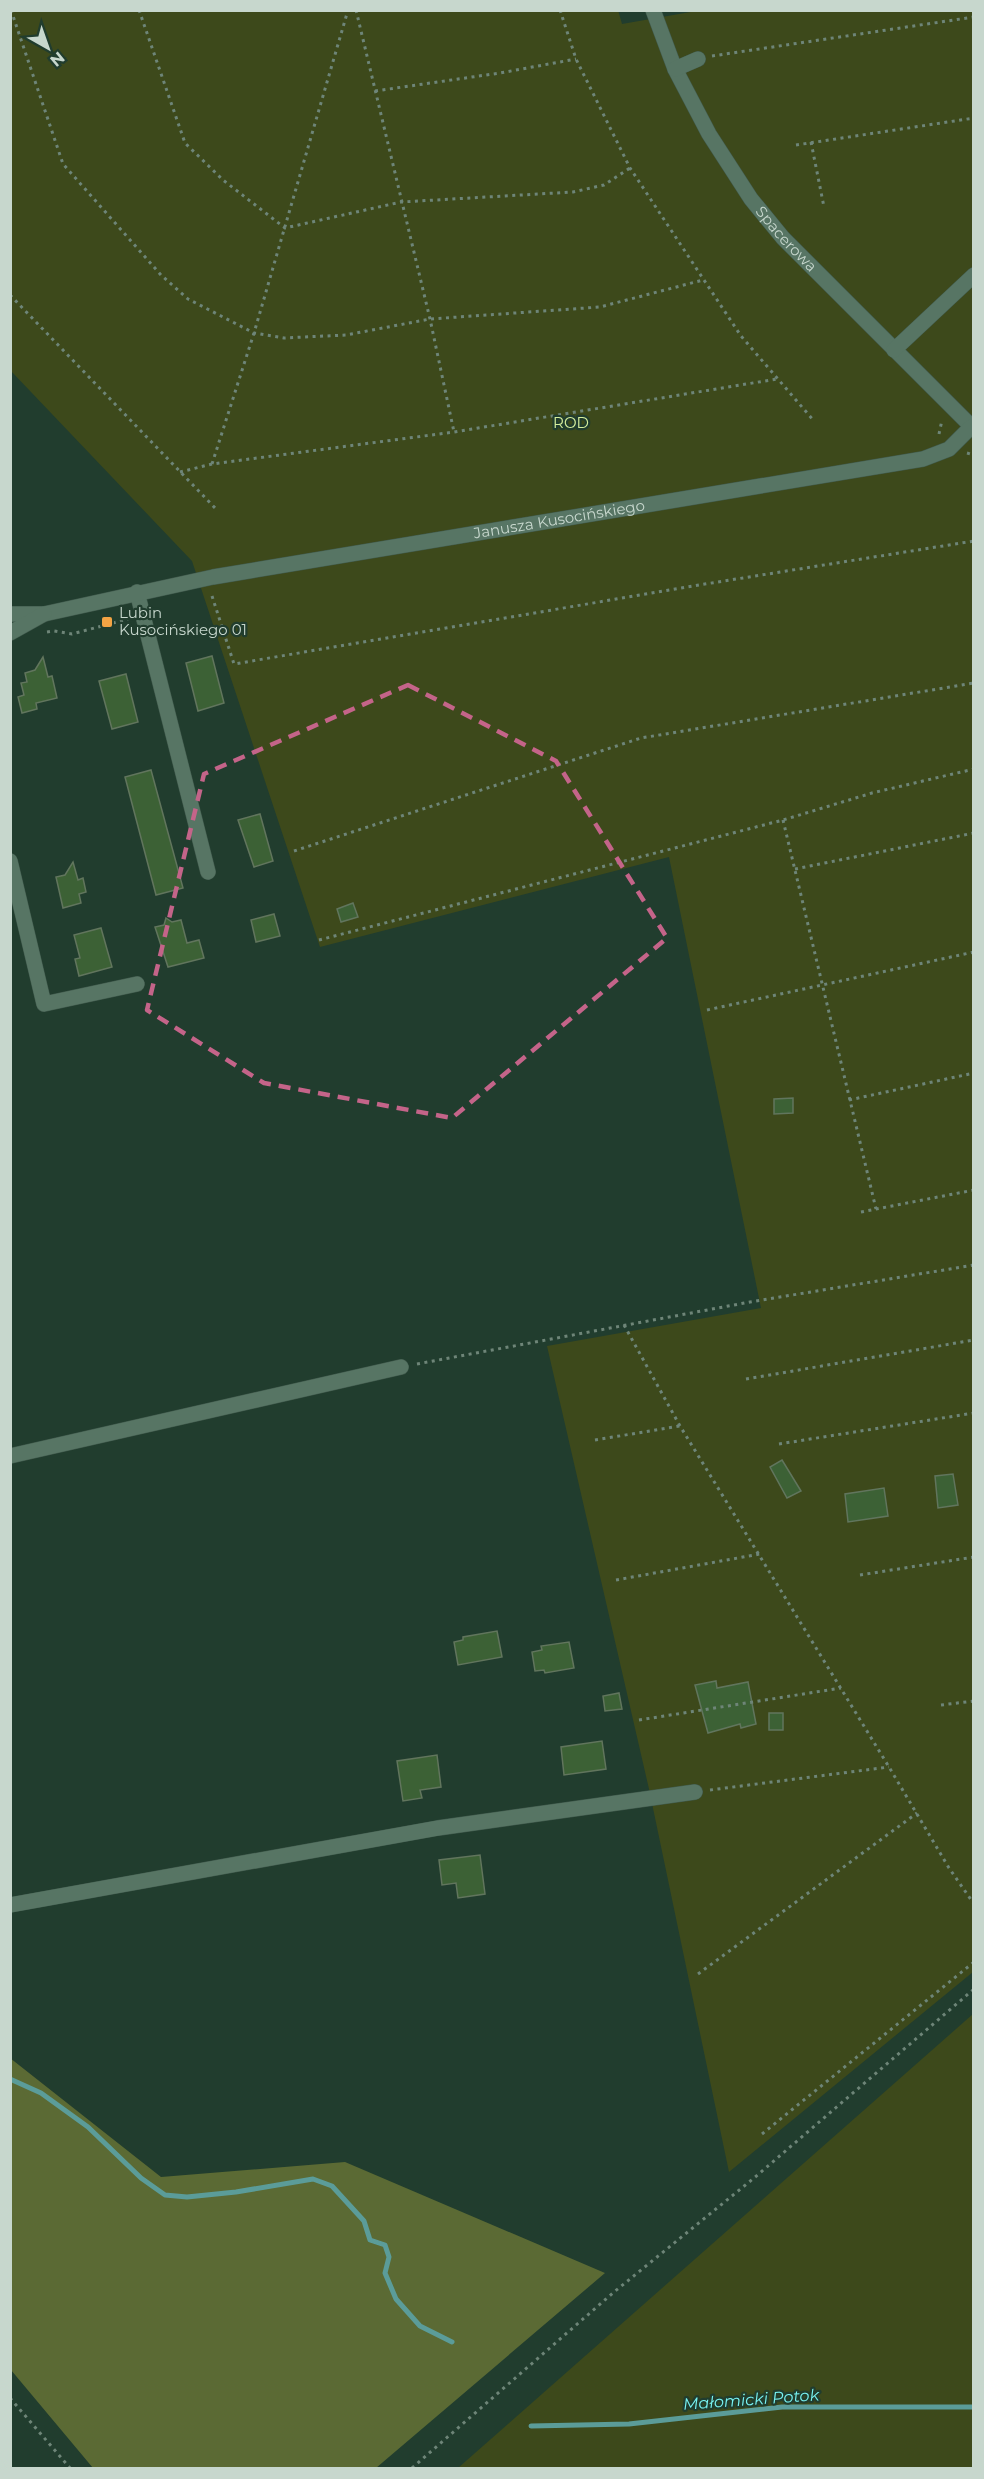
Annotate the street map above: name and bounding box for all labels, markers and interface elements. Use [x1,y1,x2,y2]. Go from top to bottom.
north arrow [18,18,78,78]
text: N [46,48,68,71]
street label: Spacerowa [752,202,821,275]
park label: ROD [553,413,589,432]
street label: Janusza Kusocińskiego [471,495,646,543]
place label: Lubin Kusocińskiego 01 [119,603,247,639]
marker: Lubin Kusocińskiego 01 [100,615,114,629]
water label: Małomicki Potok [682,2385,821,2414]

